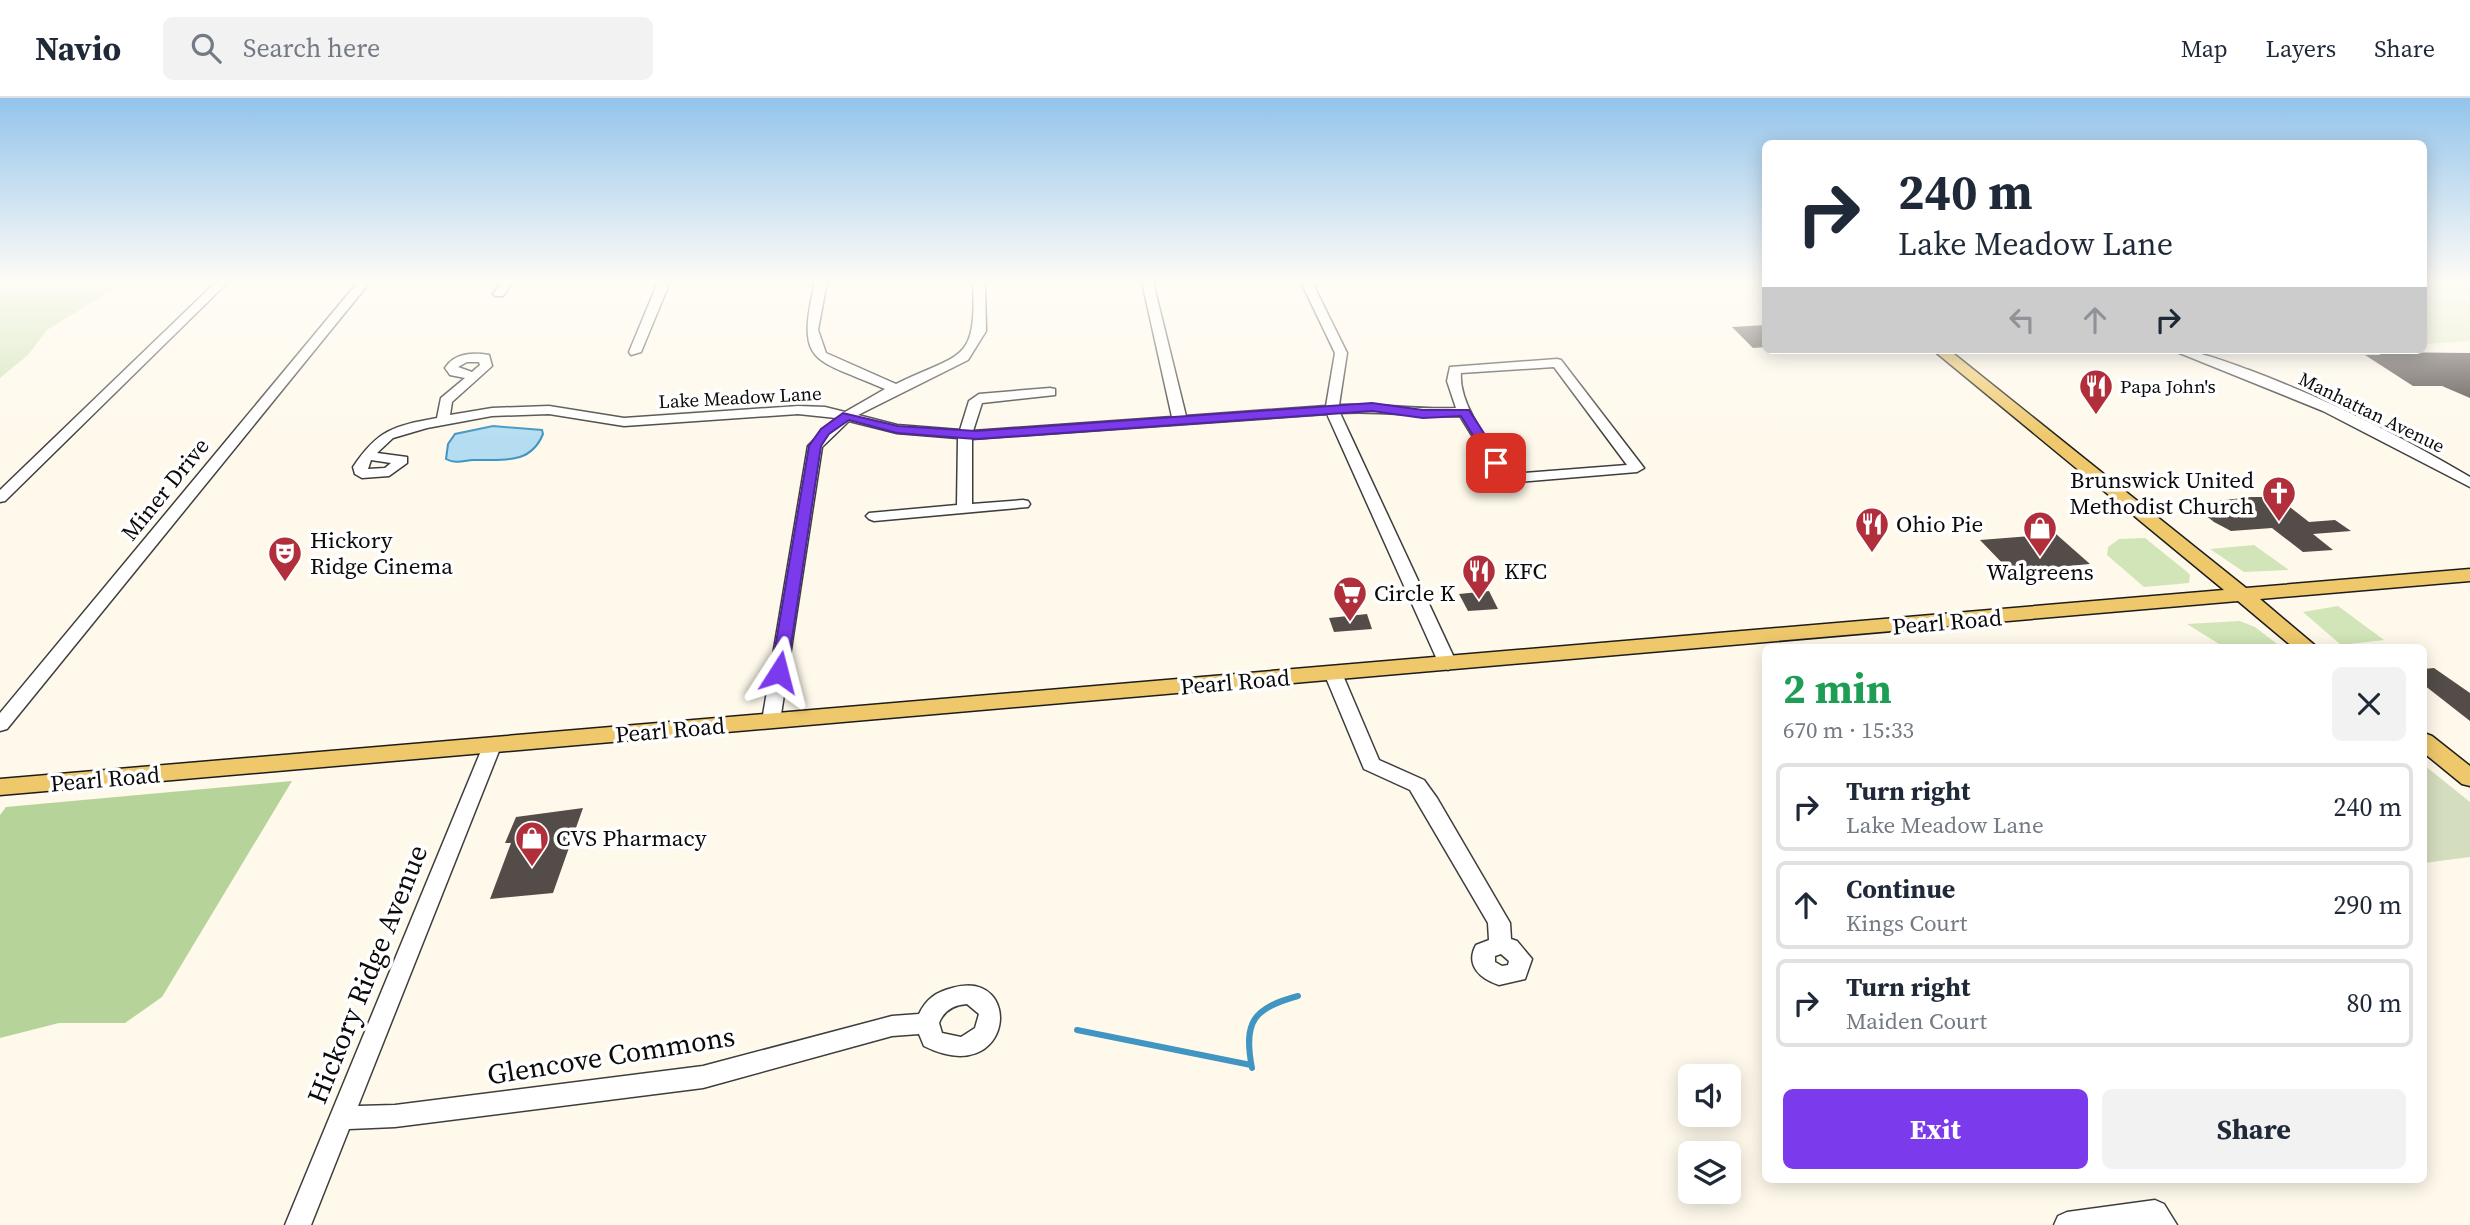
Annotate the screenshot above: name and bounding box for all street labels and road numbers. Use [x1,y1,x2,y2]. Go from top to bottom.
street label: Manhattan Avenue [2295,365,2449,459]
street label: Lake Meadow Lane [658,380,822,414]
street label: Miner Drive [114,431,216,547]
street label: Pearl Road [1891,601,2003,643]
street label: Pearl Road [1179,661,1291,703]
street label: Pearl Road [614,709,726,751]
street label: Pearl Road [49,758,161,800]
street label: Hickory Ridge Avenue [298,839,436,1109]
street label: Glencove Commons [485,1017,737,1093]

